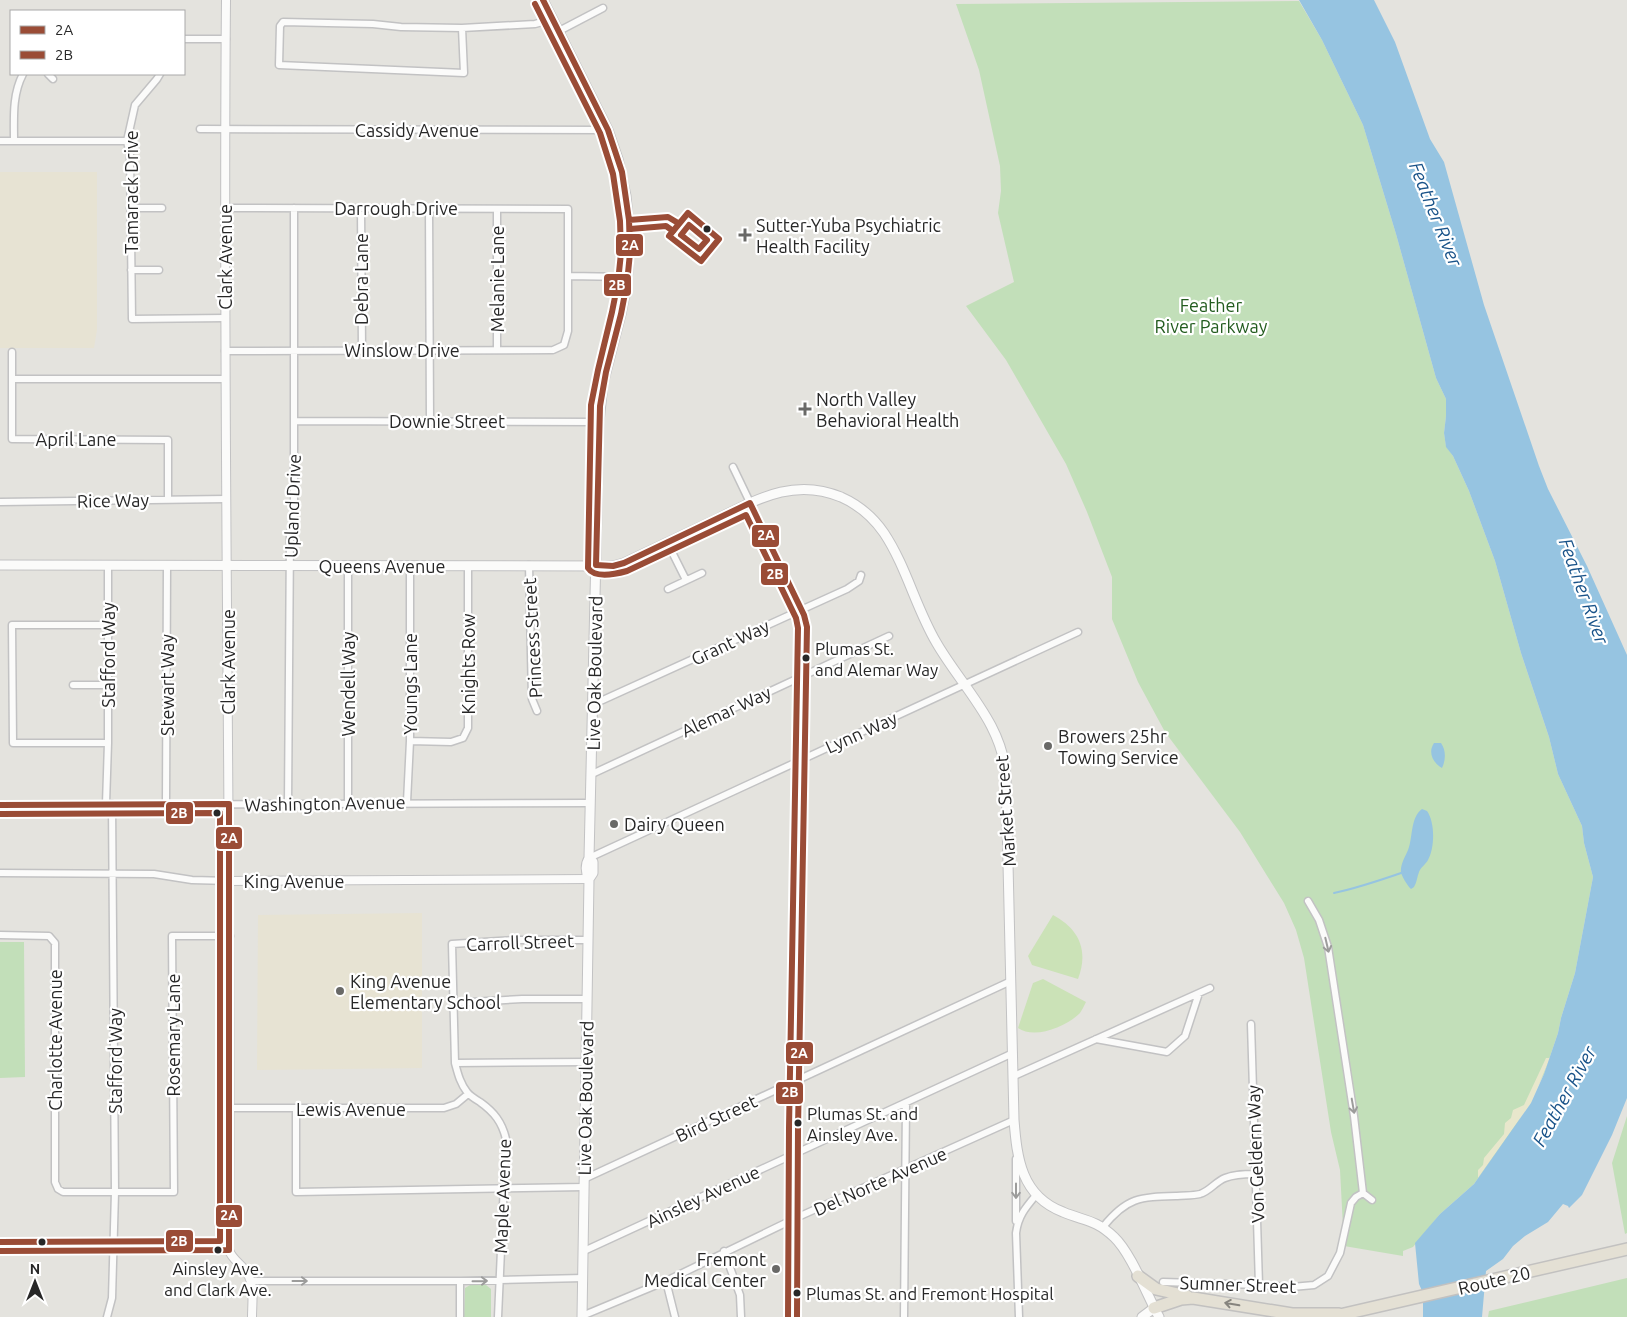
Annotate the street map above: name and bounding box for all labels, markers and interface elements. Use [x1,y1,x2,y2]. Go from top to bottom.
legend [10,10,185,75]
text: 2A [55,21,73,38]
text: 2B [55,46,73,63]
street label: Cassidy Avenue [355,120,479,140]
street label: Tamarack Drive [121,130,141,254]
water label: Feather River [1405,158,1467,270]
street label: Darrough Drive [334,198,458,218]
street label: Clark Avenue [215,204,235,310]
place label: Sutter-Yuba Psychiatric Health Facility [756,215,941,256]
unlabelled marker [702,224,712,234]
street label: Melanie Lane [487,226,507,332]
marker: Sutter-Yuba Psychiatric Health Facility [738,228,752,242]
street label: Debra Lane [351,233,371,325]
line badge: 2A [615,233,644,257]
text: 2A [621,237,639,253]
line badge: 2B [603,273,632,297]
text: 2B [608,277,626,293]
park label: Feather River Parkway [1155,295,1268,336]
street label: Winslow Drive [344,340,460,360]
place label: North Valley Behavioral Health [816,389,959,430]
marker: North Valley Behavioral Health [798,402,812,416]
street label: Downie Street [389,411,505,431]
street label: April Lane [36,429,116,449]
street label: Upland Drive [280,454,304,558]
street label: Rice Way [77,489,150,511]
line badge: 2A [751,524,780,548]
text: 2A [757,527,775,543]
water label: Feather River [1555,535,1614,648]
street label: Queens Avenue [319,556,445,577]
line badge: 2B [760,562,789,586]
text: 2B [766,566,784,582]
street label: Princess Street [519,577,545,699]
street label: Live Oak Boulevard [583,595,605,751]
street label: Stafford Way [98,602,118,708]
street label: Clark Avenue [218,609,238,715]
street label: Knights Row [458,614,478,714]
street label: Grant Way [688,615,772,669]
street label: Wendell Way [338,631,358,736]
street label: Youngs Lane [400,633,420,735]
street label: Stewart Way [157,634,177,736]
place label: Plumas St. and Alemar Way [815,639,938,679]
marker: Plumas St. and Alemar Way [801,653,811,663]
street label: Alemar Way [678,681,774,740]
street label: Lynn Way [822,707,900,757]
place label: Browers 25hr Towing Service [1058,726,1179,767]
marker: Browers 25hr Towing Service [1042,740,1054,752]
street label: Market Street [991,754,1019,868]
street label: Washington Avenue [244,792,406,814]
line badge: 2B [165,801,194,825]
text: 2B [170,805,188,821]
unlabelled marker [212,808,222,818]
place label: Dairy Queen [624,814,725,835]
marker: Dairy Queen [608,818,620,830]
line badge: 2A [215,826,243,850]
text: 2A [220,830,238,846]
street label: King Avenue [243,871,345,891]
street label: Carroll Street [466,930,574,954]
one-way arrow [1323,937,1332,953]
street label: Charlotte Avenue [45,969,65,1111]
place label: King Avenue Elementary School [350,971,501,1012]
street label: Rosemary Lane [163,974,183,1096]
marker: King Avenue Elementary School [334,985,346,997]
street label: Stafford Way [105,1008,125,1114]
street label: Live Oak Boulevard [574,1020,596,1176]
line badge: 2A [785,1041,814,1065]
water label: Feather River [1527,1042,1601,1150]
text: 2A [790,1045,808,1061]
line badge: 2B [775,1081,804,1105]
text: 2B [781,1084,799,1100]
street label: Von Geldern Way [1243,1084,1267,1223]
street label: Bird Street [672,1090,760,1146]
one-way arrow [1348,1097,1358,1113]
street label: Lewis Avenue [296,1099,406,1119]
place label: Plumas St. and Ainsley Ave. [807,1104,918,1144]
marker: Plumas St. and Ainsley Ave. [793,1118,803,1128]
street label: Maple Avenue [490,1138,514,1254]
street label: Del Norte Avenue [810,1143,950,1219]
street label: Ainsley Avenue [643,1161,763,1231]
one-way arrow [1011,1183,1021,1199]
line badge: 2A [215,1204,243,1228]
text: 2A [220,1207,238,1223]
line badge: 2B [165,1229,194,1253]
text: 2B [170,1233,188,1249]
unlabelled marker [37,1237,47,1247]
marker: Ainsley Ave. and Clark Ave. [213,1245,223,1255]
place label: Fremont Medical Center [644,1249,766,1290]
north arrow [10,1257,60,1307]
place label: Ainsley Ave. and Clark Ave. [164,1259,272,1299]
text: N [30,1261,40,1277]
street label: Route 20 [1456,1262,1532,1298]
marker: Fremont Medical Center [770,1263,782,1275]
street label: Sumner Street [1179,1272,1297,1296]
one-way arrow [291,1276,307,1286]
one-way arrow [471,1276,487,1286]
place label: Plumas St. and Fremont Hospital [806,1284,1054,1303]
marker: Plumas St. and Fremont Hospital [792,1288,802,1298]
one-way arrow [1225,1298,1241,1308]

